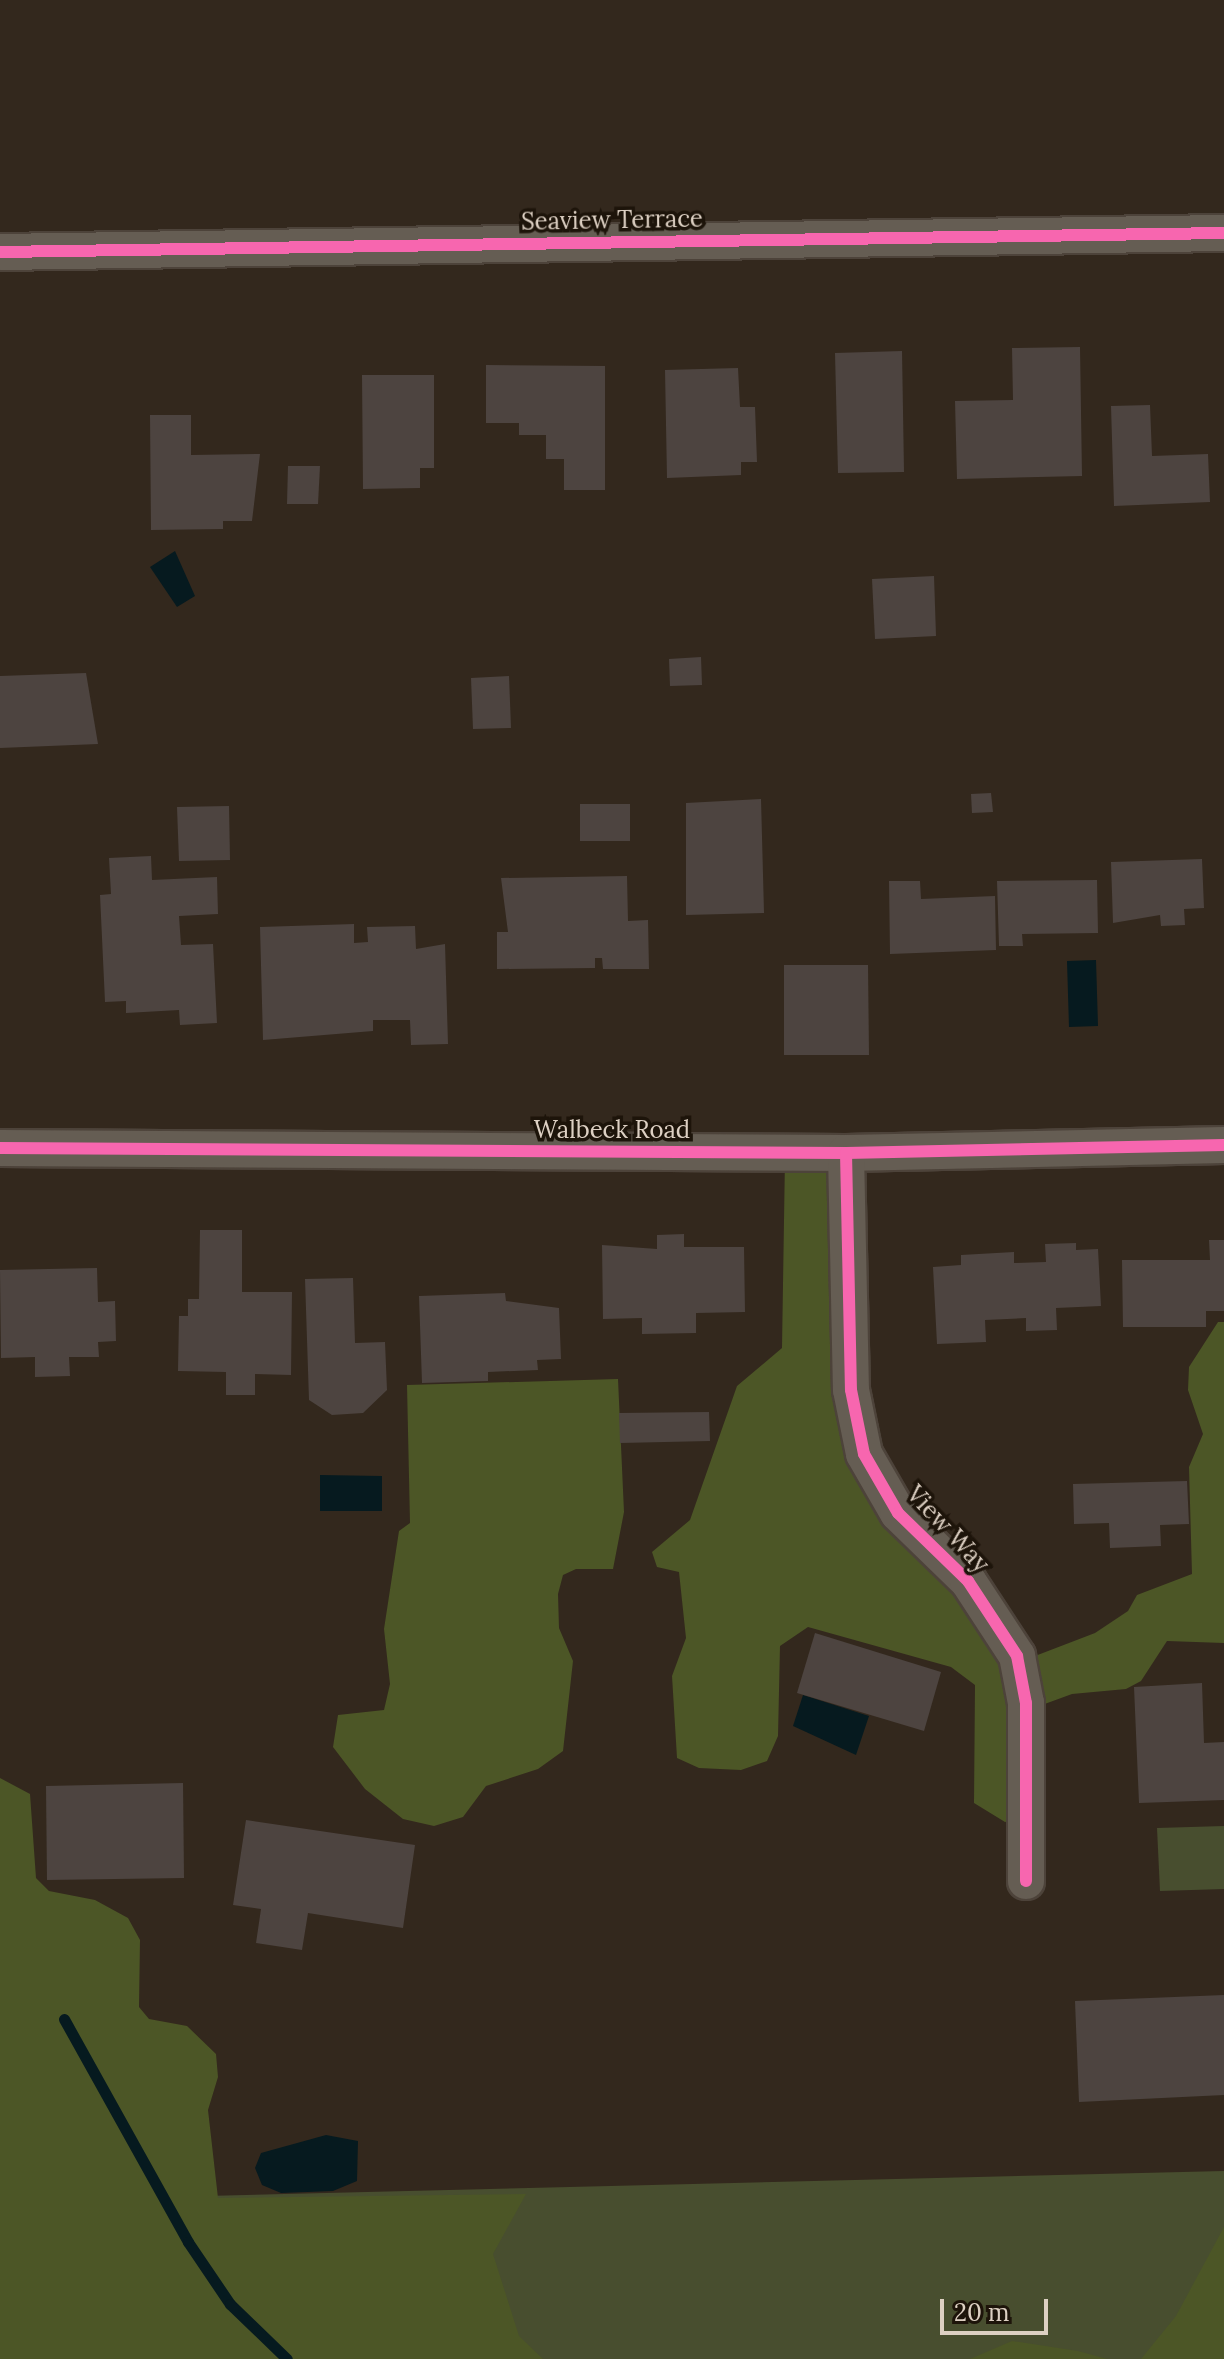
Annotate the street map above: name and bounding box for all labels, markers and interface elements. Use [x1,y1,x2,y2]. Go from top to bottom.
street label: Seaview Terrace [521,204,703,236]
street label: Walbeck Road [534,1116,690,1144]
street label: View Way [901,1480,995,1578]
scale bar [944,2283,1052,2333]
text: 20 m [954,2297,1010,2328]

